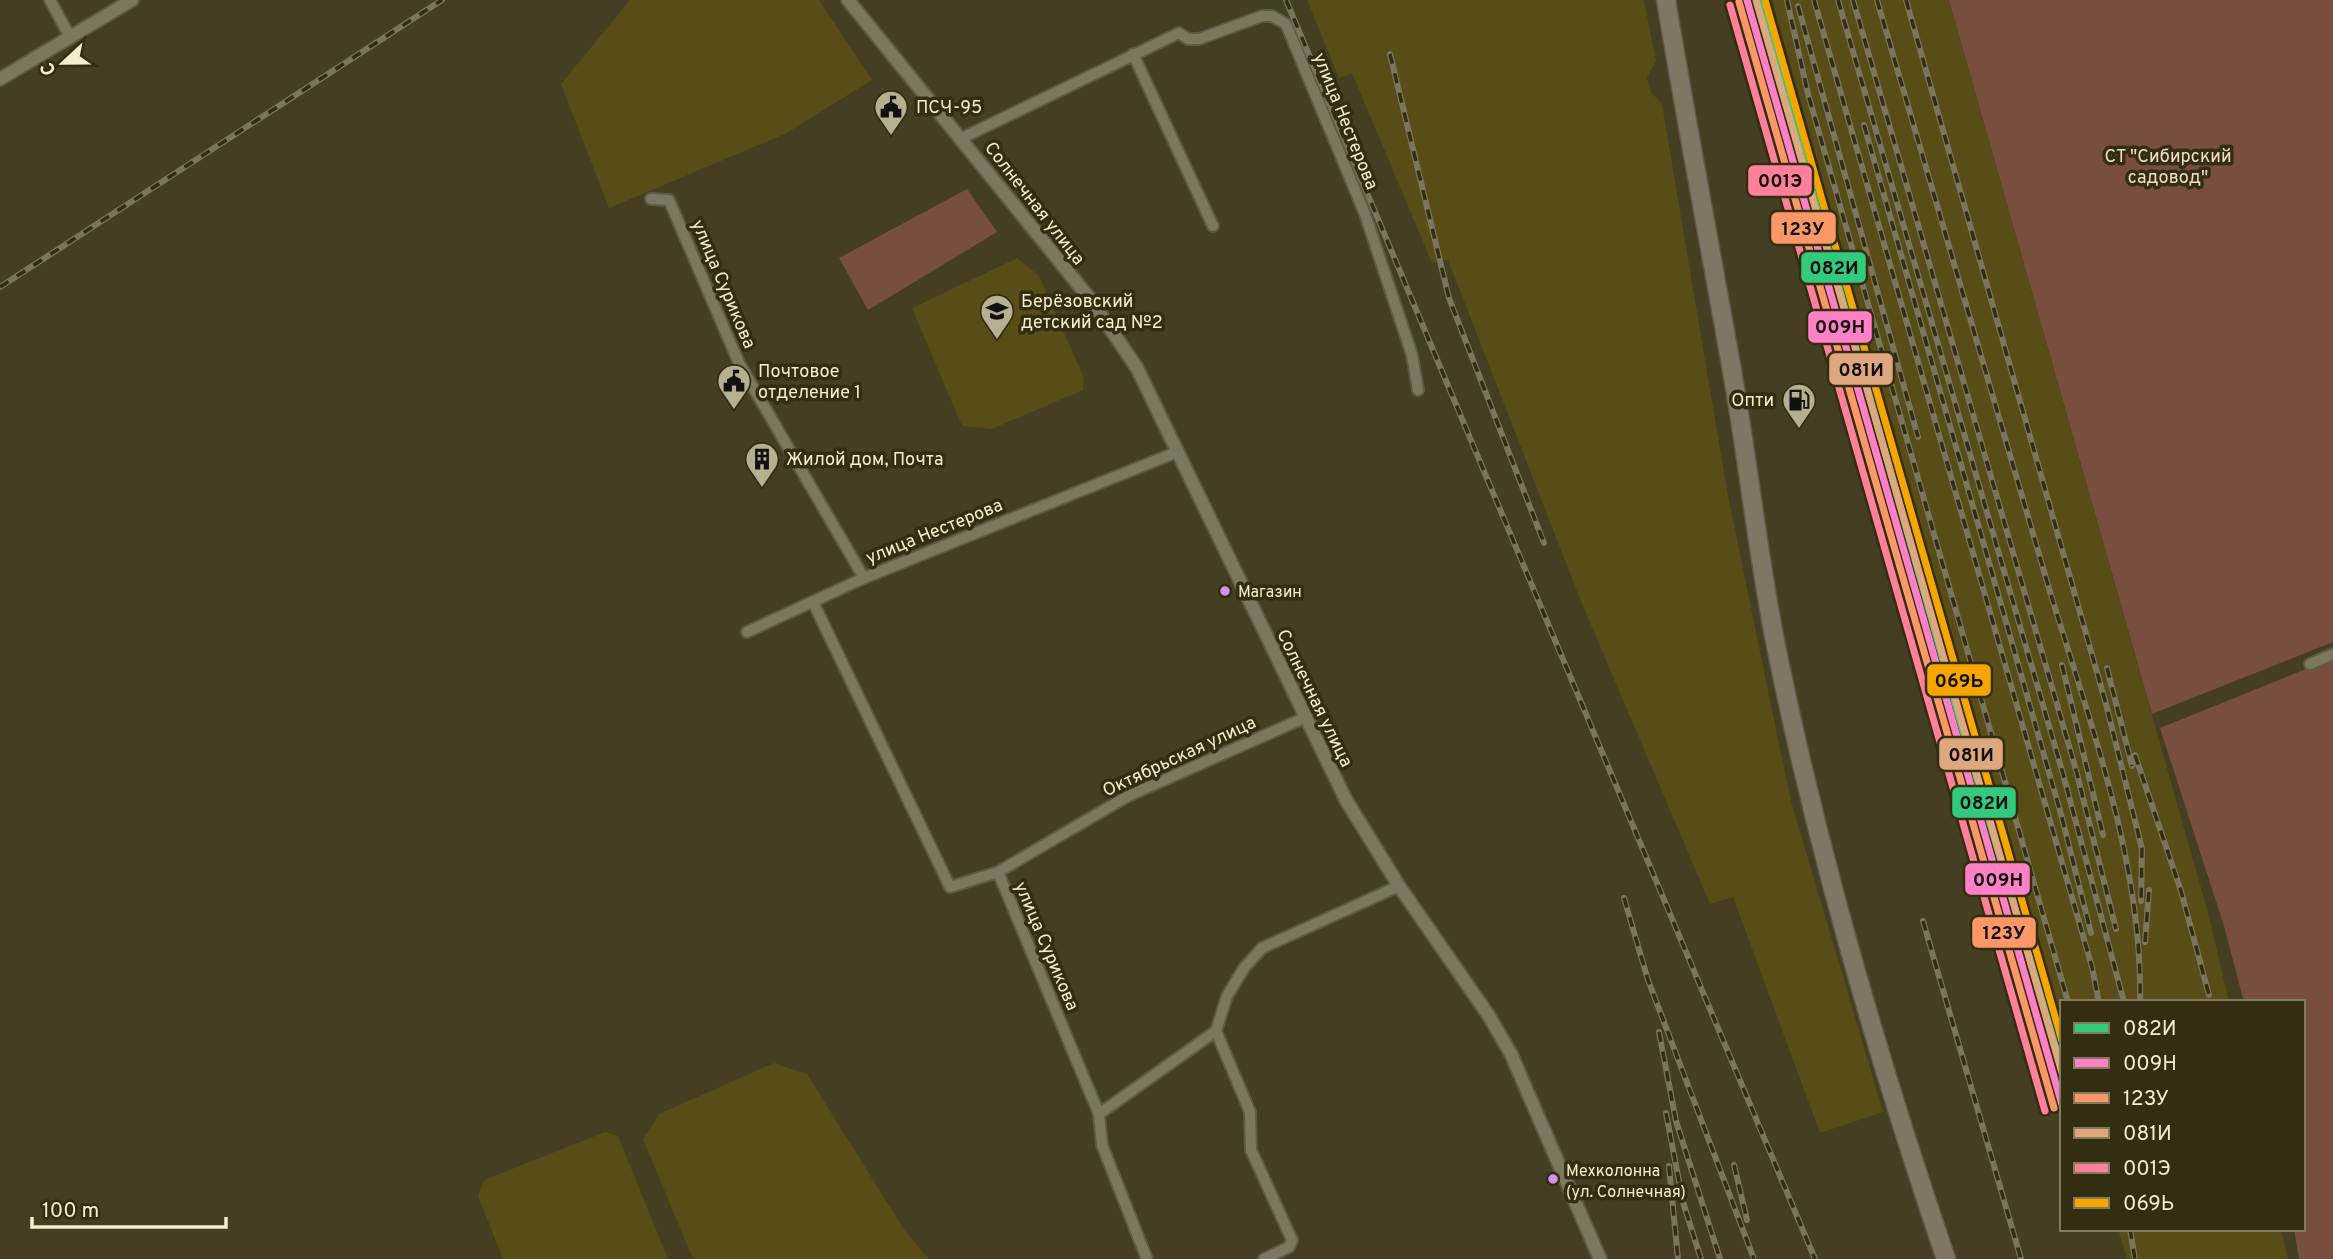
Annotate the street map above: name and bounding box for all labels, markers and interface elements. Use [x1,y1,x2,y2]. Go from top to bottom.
north arrow [28,28,98,98]
street label: улица Нестерова [1307,50,1383,193]
text: С [36,58,62,79]
public building icon: ПСЧ-95 [872,88,910,137]
place label: ПСЧ-95 [916,97,982,120]
street label: Солнечная улица [978,138,1089,270]
park label: СТ "Сибирский садовод" [2105,146,2231,190]
line badge: 001Э [1747,164,1813,197]
text: 001Э [1758,170,1802,194]
line badge: 123У [1770,211,1837,245]
street label: улица Сурикова [685,217,760,353]
text: 123У [1782,218,1825,242]
line badge: 082И [1800,251,1867,284]
text: 082И [1809,257,1859,281]
place label: Берёзовский детский сад №2 [1021,291,1163,335]
school or university icon: Берёзовский детский сад №2 [978,292,1016,341]
line badge: 009Н [1807,310,1873,344]
text: 009Н [1815,316,1865,340]
line badge: 081И [1828,352,1894,386]
text: 081И [1838,359,1884,383]
place label: Почтовое отделение 1 [758,361,861,405]
public building icon: Почтовое отделение 1 [715,362,753,411]
fuel station icon: Опти [1780,381,1818,430]
place label: Опти [1731,390,1774,413]
building icon: Жилой дом, Почта [743,440,781,489]
place label: Жилой дом, Почта [786,449,943,472]
street label: улица Нестерова [863,494,1006,570]
place label: Магазин [1238,583,1302,603]
marker: Магазин [1218,584,1232,598]
street label: Солнечная улица [1270,626,1357,771]
line badge: 069Ь [1926,663,1992,697]
text: 069Ь [1935,670,1983,694]
street label: Октябрьская улица [1099,712,1260,803]
line badge: 081И [1938,737,2004,771]
text: 081И [1948,744,1994,768]
line badge: 082И [1951,786,2017,819]
text: 082И [1959,792,2009,816]
line badge: 009Н [1964,862,2031,896]
text: 009Н [1973,869,2023,893]
street label: улица Сурикова [1008,879,1083,1015]
line badge: 123У [1971,916,2037,949]
text: 123У [1983,922,2026,946]
legend [2060,1000,2305,1231]
text: 082И [2123,1016,2177,1043]
text: 009Н [2123,1051,2177,1078]
text: 123У [2123,1086,2169,1113]
text: 081И [2123,1121,2172,1148]
text: 001Э [2123,1156,2171,1183]
place label: Мехколонна (ул. Солнечная) [1566,1162,1686,1203]
marker: Мехколонна (ул. Солнечная) [1546,1172,1560,1186]
scale bar [32,1186,226,1230]
text: 069Ь [2123,1191,2174,1218]
text: 100 m [42,1198,99,1225]

